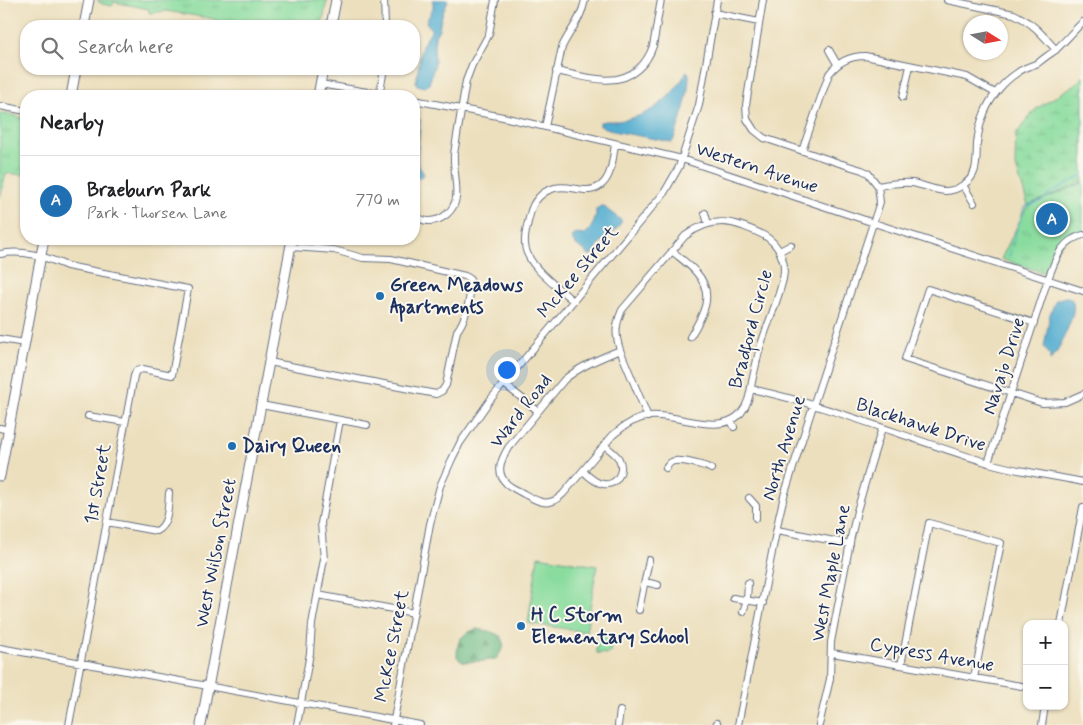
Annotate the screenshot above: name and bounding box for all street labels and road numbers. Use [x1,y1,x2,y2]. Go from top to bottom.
street label: Western Avenue [693,136,821,200]
street label: McKee Street [532,220,624,324]
street label: Bradford Circle [723,267,782,392]
street label: Navajo Drive [977,314,1032,418]
street label: Ward Road [484,369,558,453]
street label: North Avenue [756,392,812,504]
street label: Blackhawk Drive [853,392,989,458]
street label: 1st Street [79,442,117,526]
street label: West Wilson Street [189,476,243,630]
street label: West Maple Lane [805,502,857,644]
street label: McKee Street [369,588,415,704]
street label: Cypress Avenue [868,632,996,678]

